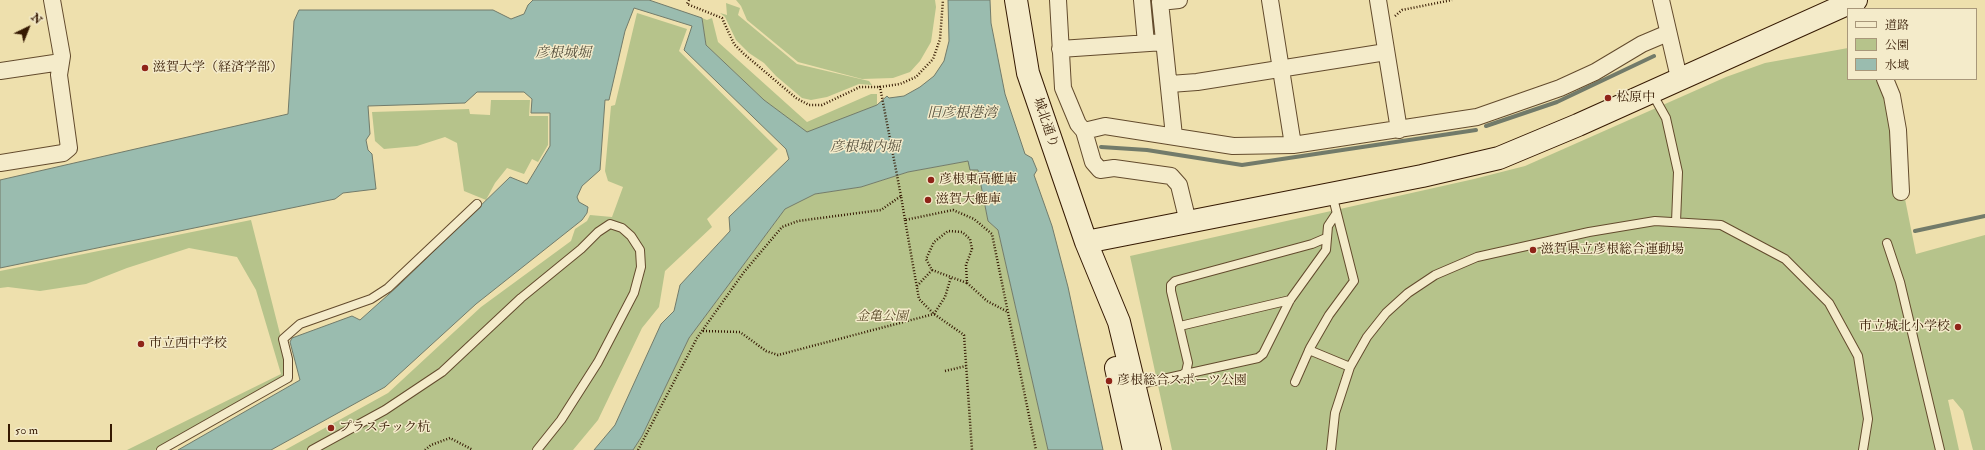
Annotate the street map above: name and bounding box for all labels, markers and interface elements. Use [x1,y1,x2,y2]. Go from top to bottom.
north arrow [8,8,48,48]
legend [1847,8,1977,80]
text: N [28,11,45,27]
text: 道路 [1885,18,1909,33]
text: 公園 [1885,38,1909,53]
water label: 彦根城堀 [535,46,591,62]
text: 水域 [1885,58,1909,73]
place label: 滋賀大学（経済学部） [153,60,283,76]
marker: 滋賀大学（経済学部） [140,63,150,73]
place label: 松原中 [1616,90,1655,106]
marker: 松原中 [1603,93,1613,103]
street label: 城北通り [1029,96,1061,150]
water label: 旧彦根港湾 [927,106,997,122]
water label: 彦根城内堀 [830,140,900,156]
place label: 彦根東高艇庫 [939,172,1017,188]
marker: 彦根東高艇庫 [926,175,936,185]
place label: 滋賀大艇庫 [936,192,1001,208]
marker: 滋賀大艇庫 [923,195,933,205]
place label: 滋賀県立彦根総合運動場 [1541,242,1684,258]
marker: 滋賀県立彦根総合運動場 [1528,245,1538,255]
park label: 金亀公園 [856,309,908,325]
place label: 市立城北小学校 [1859,319,1950,335]
marker: 市立城北小学校 [1953,322,1963,332]
place label: 市立西中学校 [149,336,227,352]
marker: 市立西中学校 [136,339,146,349]
place label: 彦根総合スポーツ公園 [1117,373,1247,389]
marker: 彦根総合スポーツ公園 [1104,376,1114,386]
scale bar [10,416,114,442]
place label: プラスチック杭 [339,420,430,436]
text: 50 m [15,423,38,438]
marker: プラスチック杭 [326,423,336,433]

